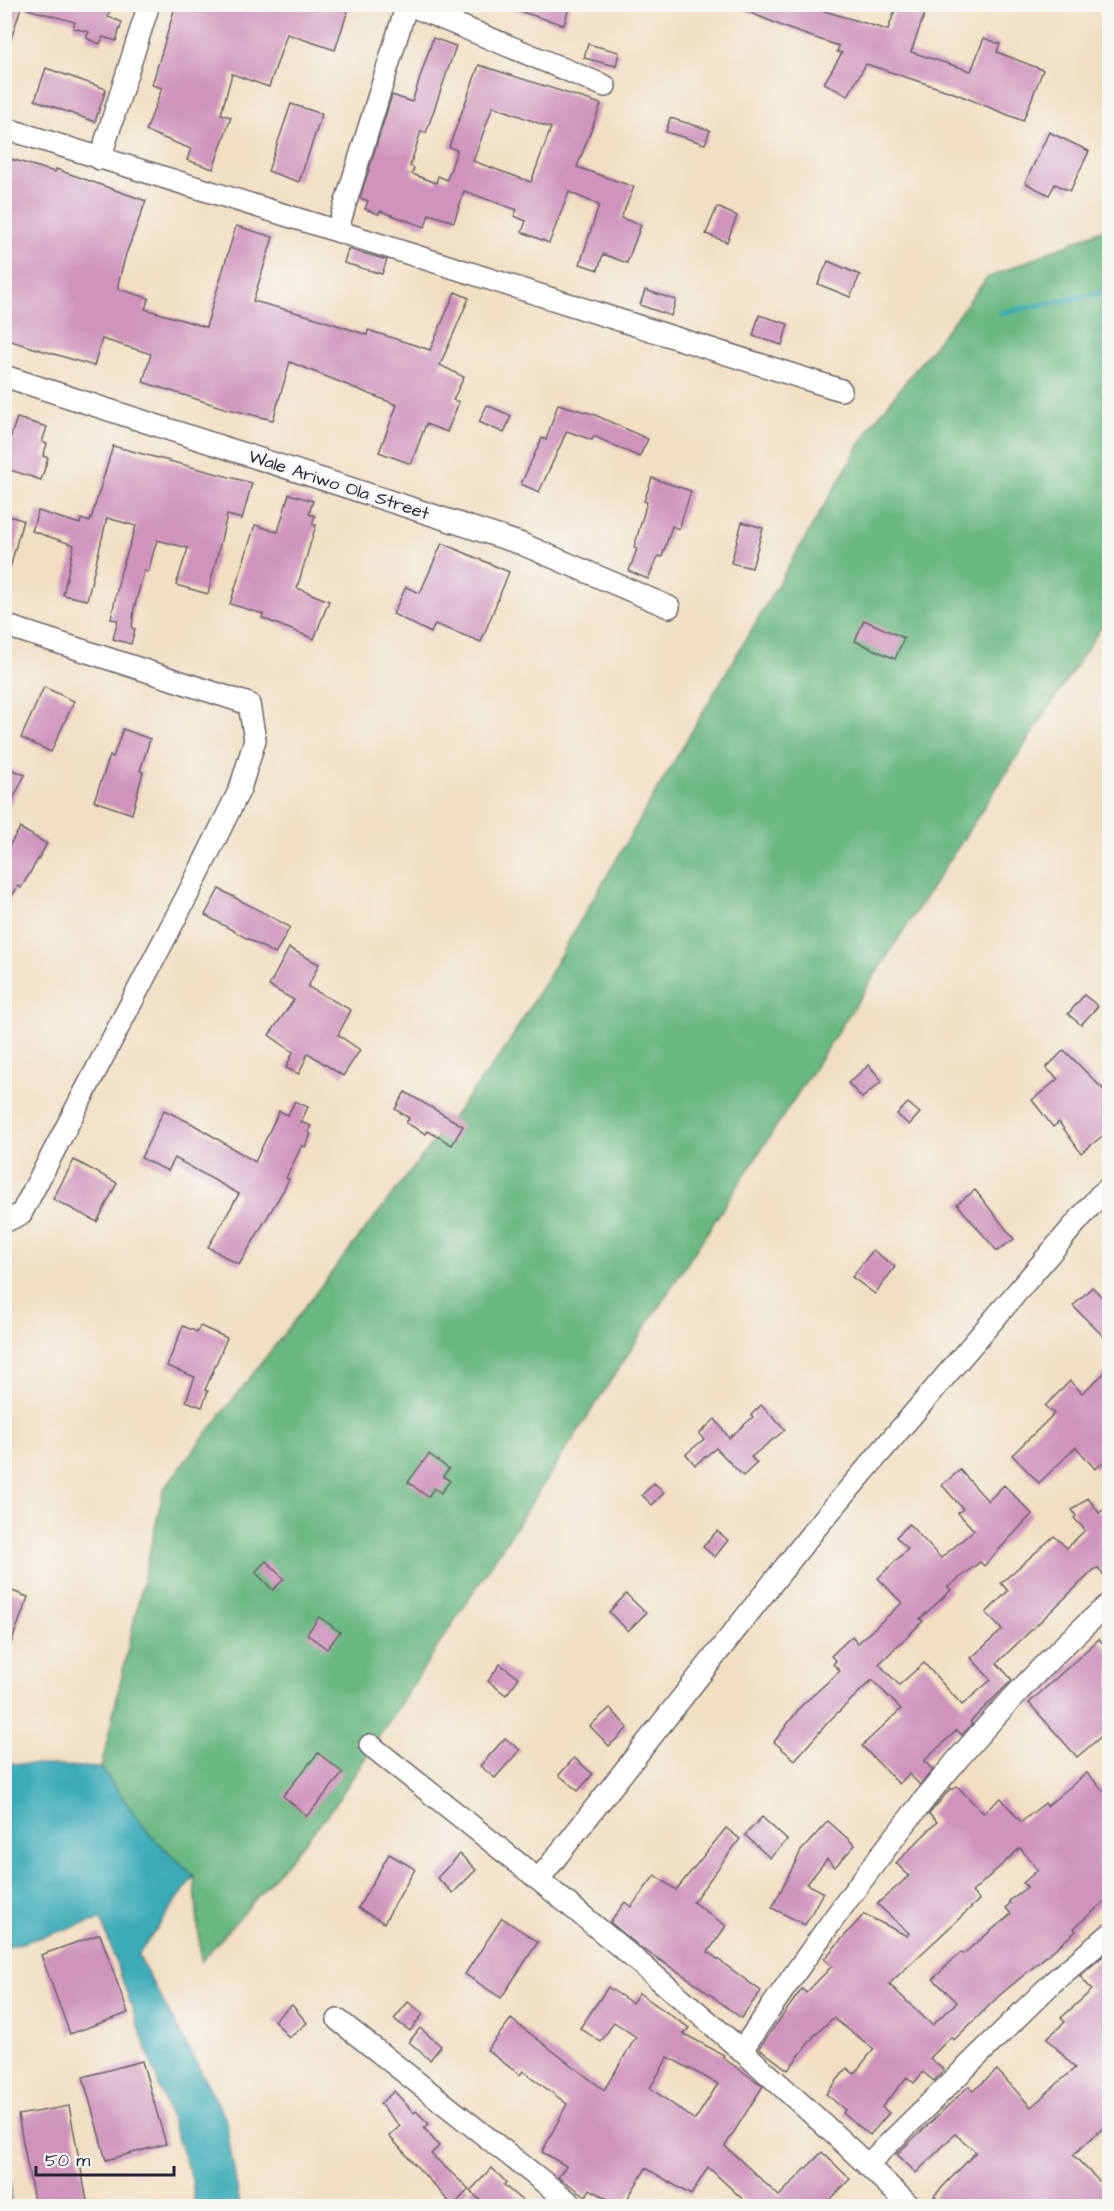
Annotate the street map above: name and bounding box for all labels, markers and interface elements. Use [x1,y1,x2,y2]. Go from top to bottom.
street label: Wale Ariwo Ola Street [245,444,433,526]
scale bar [36,2139,174,2177]
text: 50 m [45,2148,90,2173]

